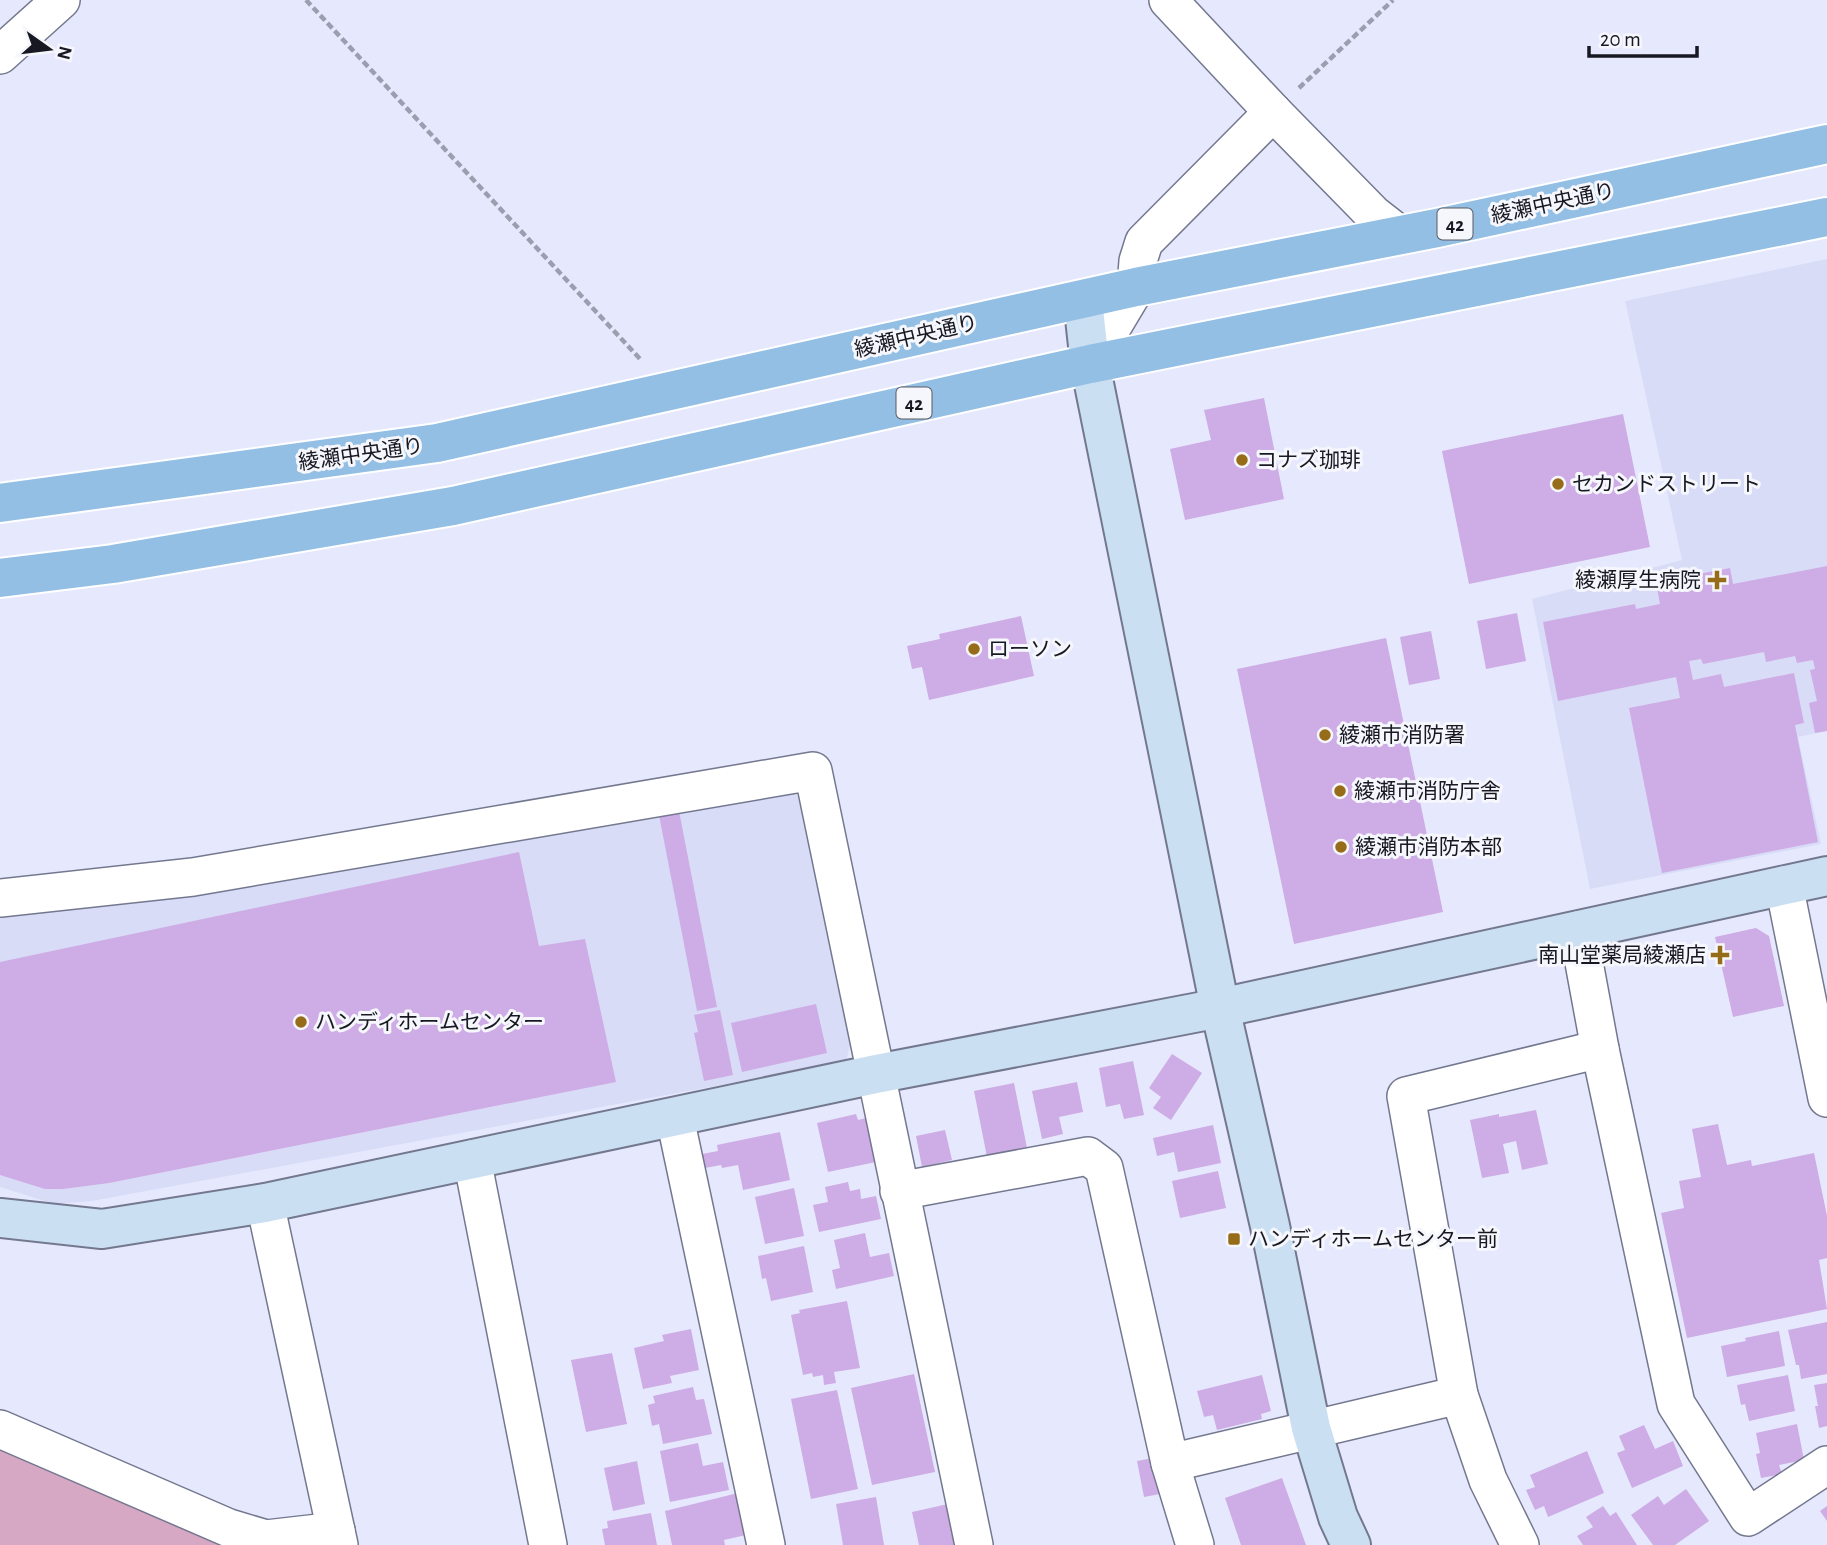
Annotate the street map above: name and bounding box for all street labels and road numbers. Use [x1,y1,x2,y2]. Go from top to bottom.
street label: 綾瀬中央通り [1489,179,1617,227]
road number: 42 [1438,208,1472,240]
street label: 綾瀬中央通り [852,311,980,361]
road number: 42 [897,388,932,418]
street label: 綾瀬中央通り [297,434,425,474]

